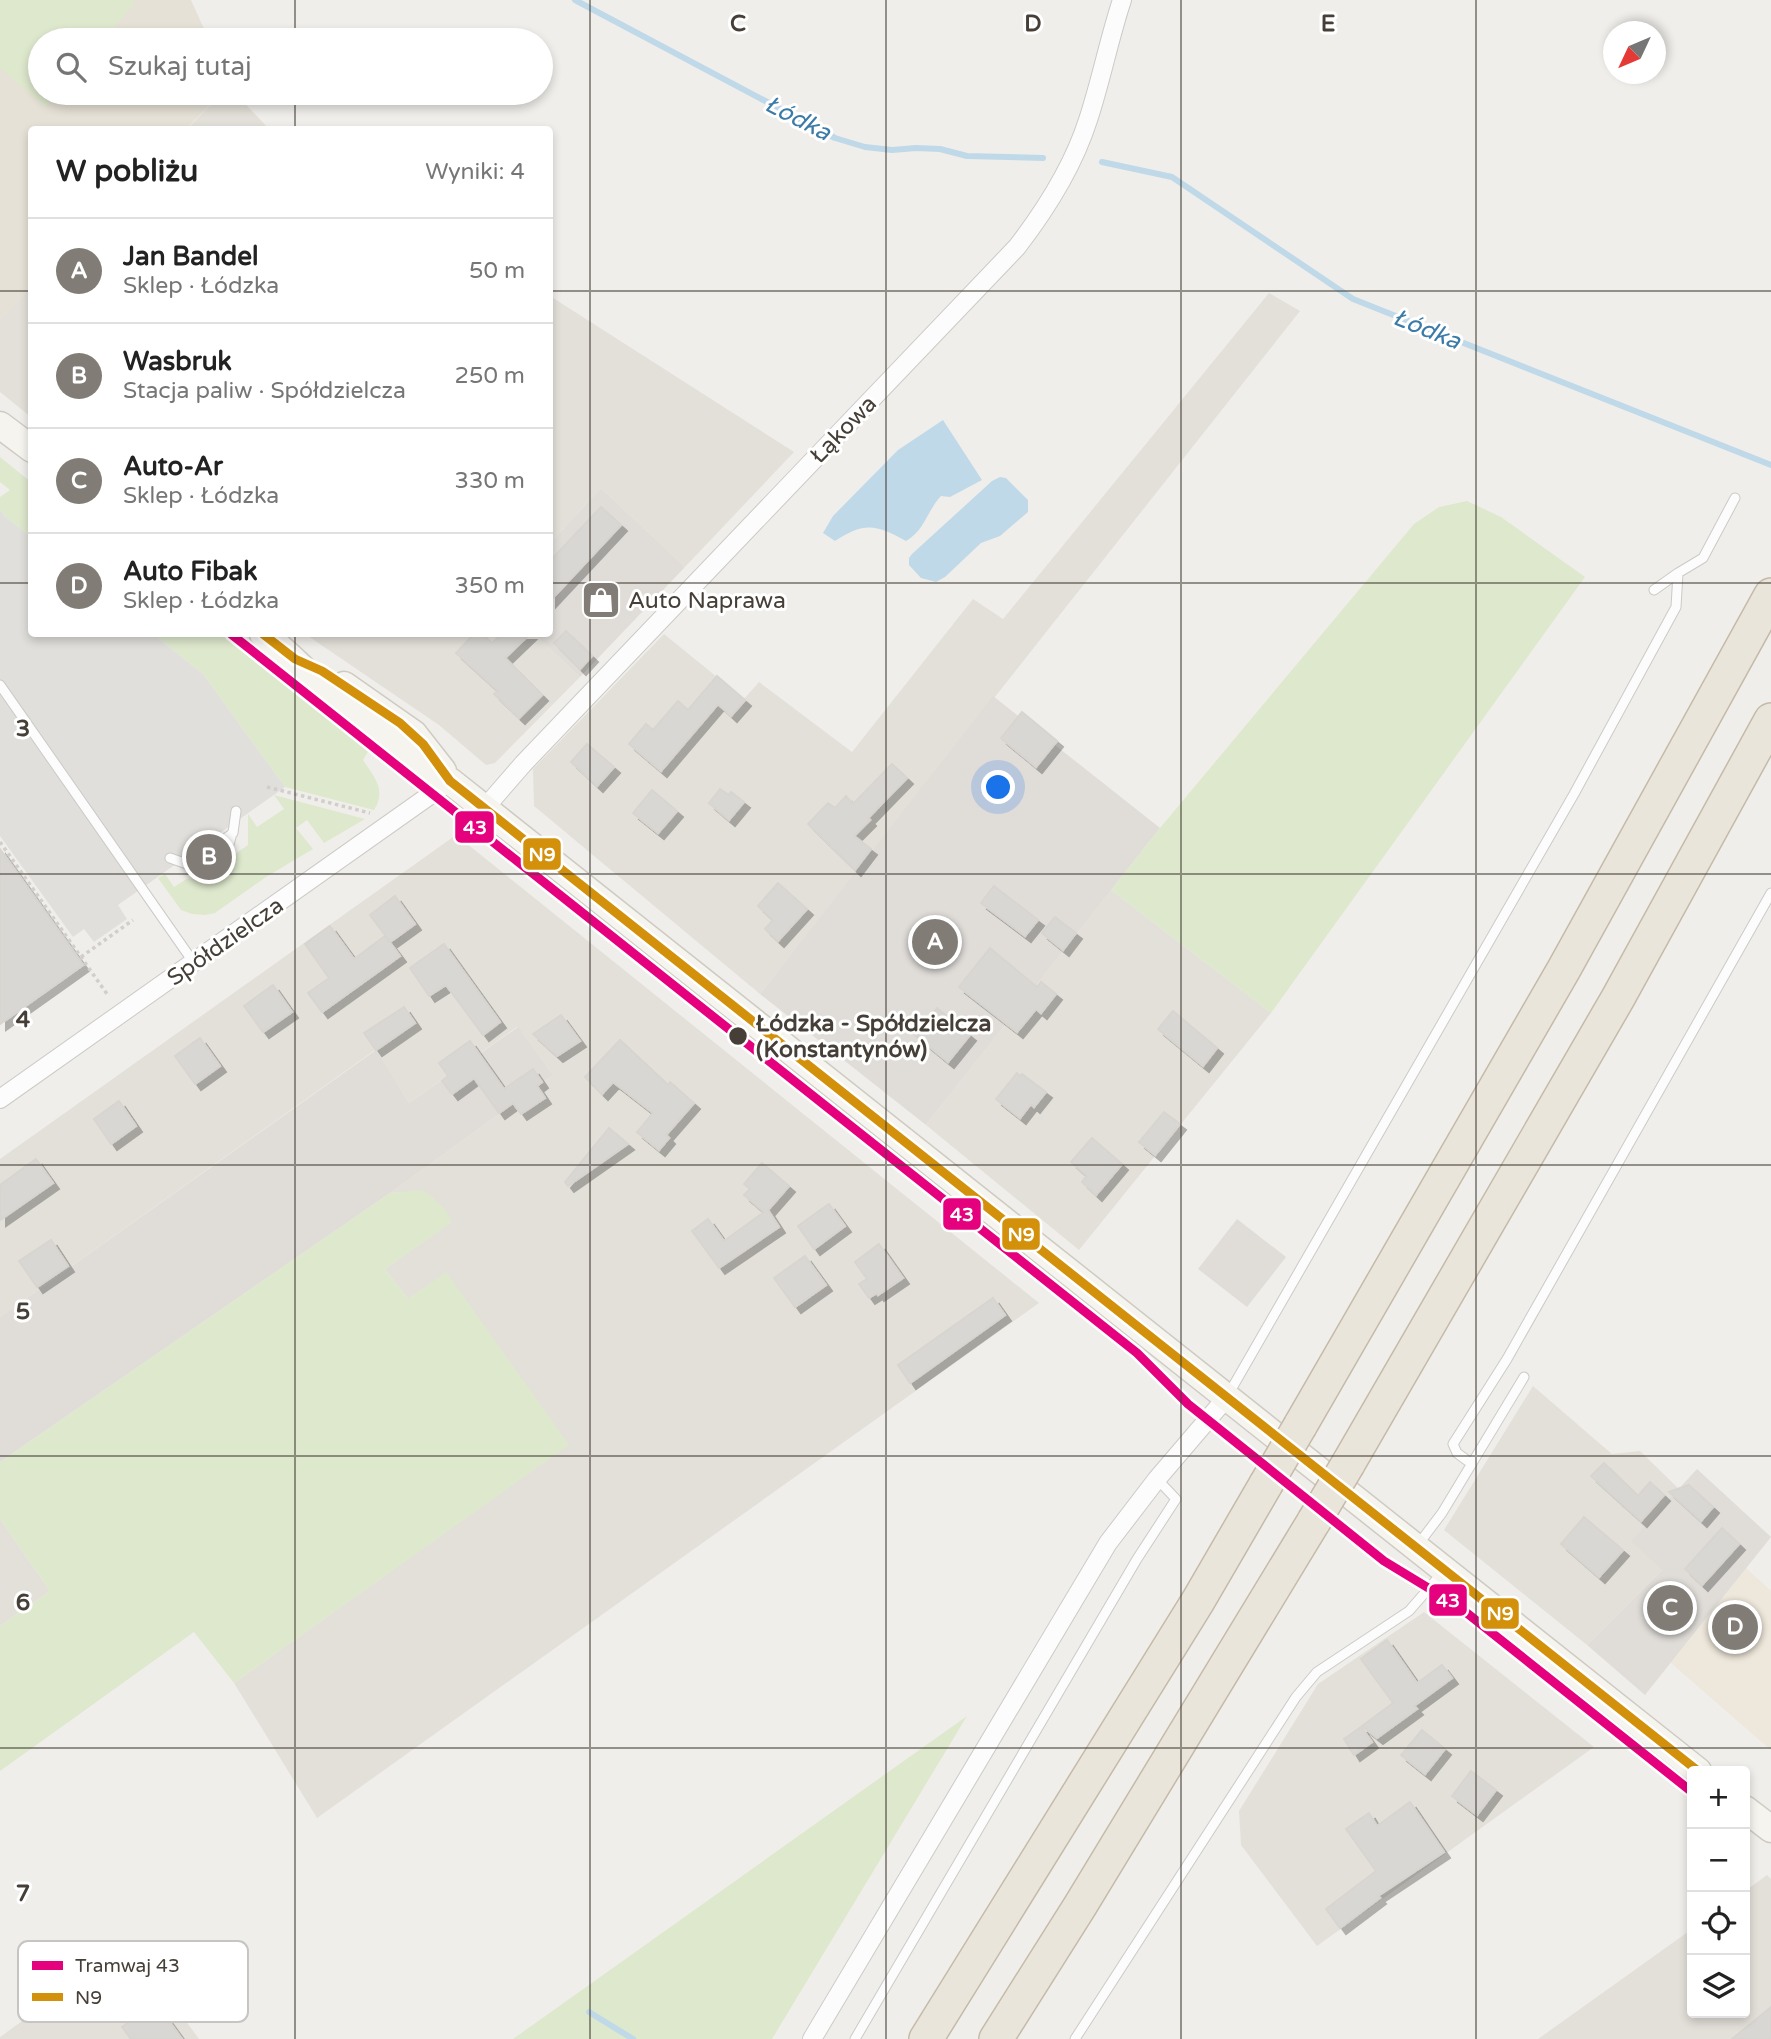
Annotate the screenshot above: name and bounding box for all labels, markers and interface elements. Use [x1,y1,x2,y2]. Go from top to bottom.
text: C [730,10,746,38]
text: D [1024,10,1042,38]
text: E [1321,10,1335,38]
north arrow [1603,21,1666,84]
search box [28,28,553,105]
icon: search [52,48,90,86]
text: Szukaj tutaj [108,51,252,82]
water label: Łódka [760,90,836,147]
text: W pobliżu [56,153,198,190]
text: Wyniki: 4 [425,158,525,186]
text: Jan Bandel [123,241,258,272]
text: A [70,257,88,285]
text: 50 m [469,257,525,285]
text: Sklep · Łódzka [123,272,279,300]
water label: Łódka [1389,303,1465,356]
text: Wasbruk [123,346,232,377]
text: B [71,362,87,390]
text: 250 m [455,362,525,390]
text: Stacja paliw · Spółdzielcza [123,377,406,405]
street label: Łąkowa [805,390,883,469]
text: Auto-Ar [123,451,223,482]
text: C [71,467,87,495]
text: 330 m [455,467,525,495]
text: Sklep · Łódzka [123,482,279,510]
text: Auto Fibak [123,556,257,587]
text: D [70,572,88,600]
text: 350 m [455,572,525,600]
shop icon: Auto Naprawa [580,579,622,621]
text: Sklep · Łódzka [123,587,279,615]
place label: Auto Naprawa [628,587,786,615]
text: 3 [16,715,30,743]
your location [981,770,1015,804]
line badge: 43 [454,810,495,844]
text: 43 [463,817,487,839]
pin: B [186,831,232,883]
line badge: N9 [522,837,562,871]
text: N9 [528,844,556,866]
street label: Spółdzielcza [162,891,289,992]
pin: A [912,916,958,968]
text: 4 [16,1006,31,1034]
place label: Łódzka - Spółdzielcza (Konstantynów) [756,1010,991,1064]
marker: Łódzka - Spółdzielcza (Konstantynów) [727,1025,749,1047]
line badge: 43 [942,1197,982,1231]
text: 43 [950,1204,974,1226]
line badge: N9 [1001,1217,1041,1251]
text: N9 [1007,1224,1035,1246]
text: 5 [16,1298,30,1326]
pin: C [1647,1582,1693,1634]
line badge: 43 [1428,1583,1468,1617]
text: 6 [16,1589,30,1617]
text: 43 [1436,1590,1460,1612]
line badge: N9 [1480,1597,1520,1630]
pin: D [1712,1601,1758,1653]
text: N9 [1486,1603,1514,1625]
map controls [1687,1766,1750,2018]
button: + [1687,1766,1750,1829]
button: − [1687,1829,1750,1892]
text: 7 [16,1880,30,1908]
button: locate [1687,1892,1750,1955]
legend [18,1941,248,2022]
text: Tramwaj 43 [75,1955,180,1977]
button: layers [1687,1955,1750,2018]
text: N9 [75,1987,102,2009]

